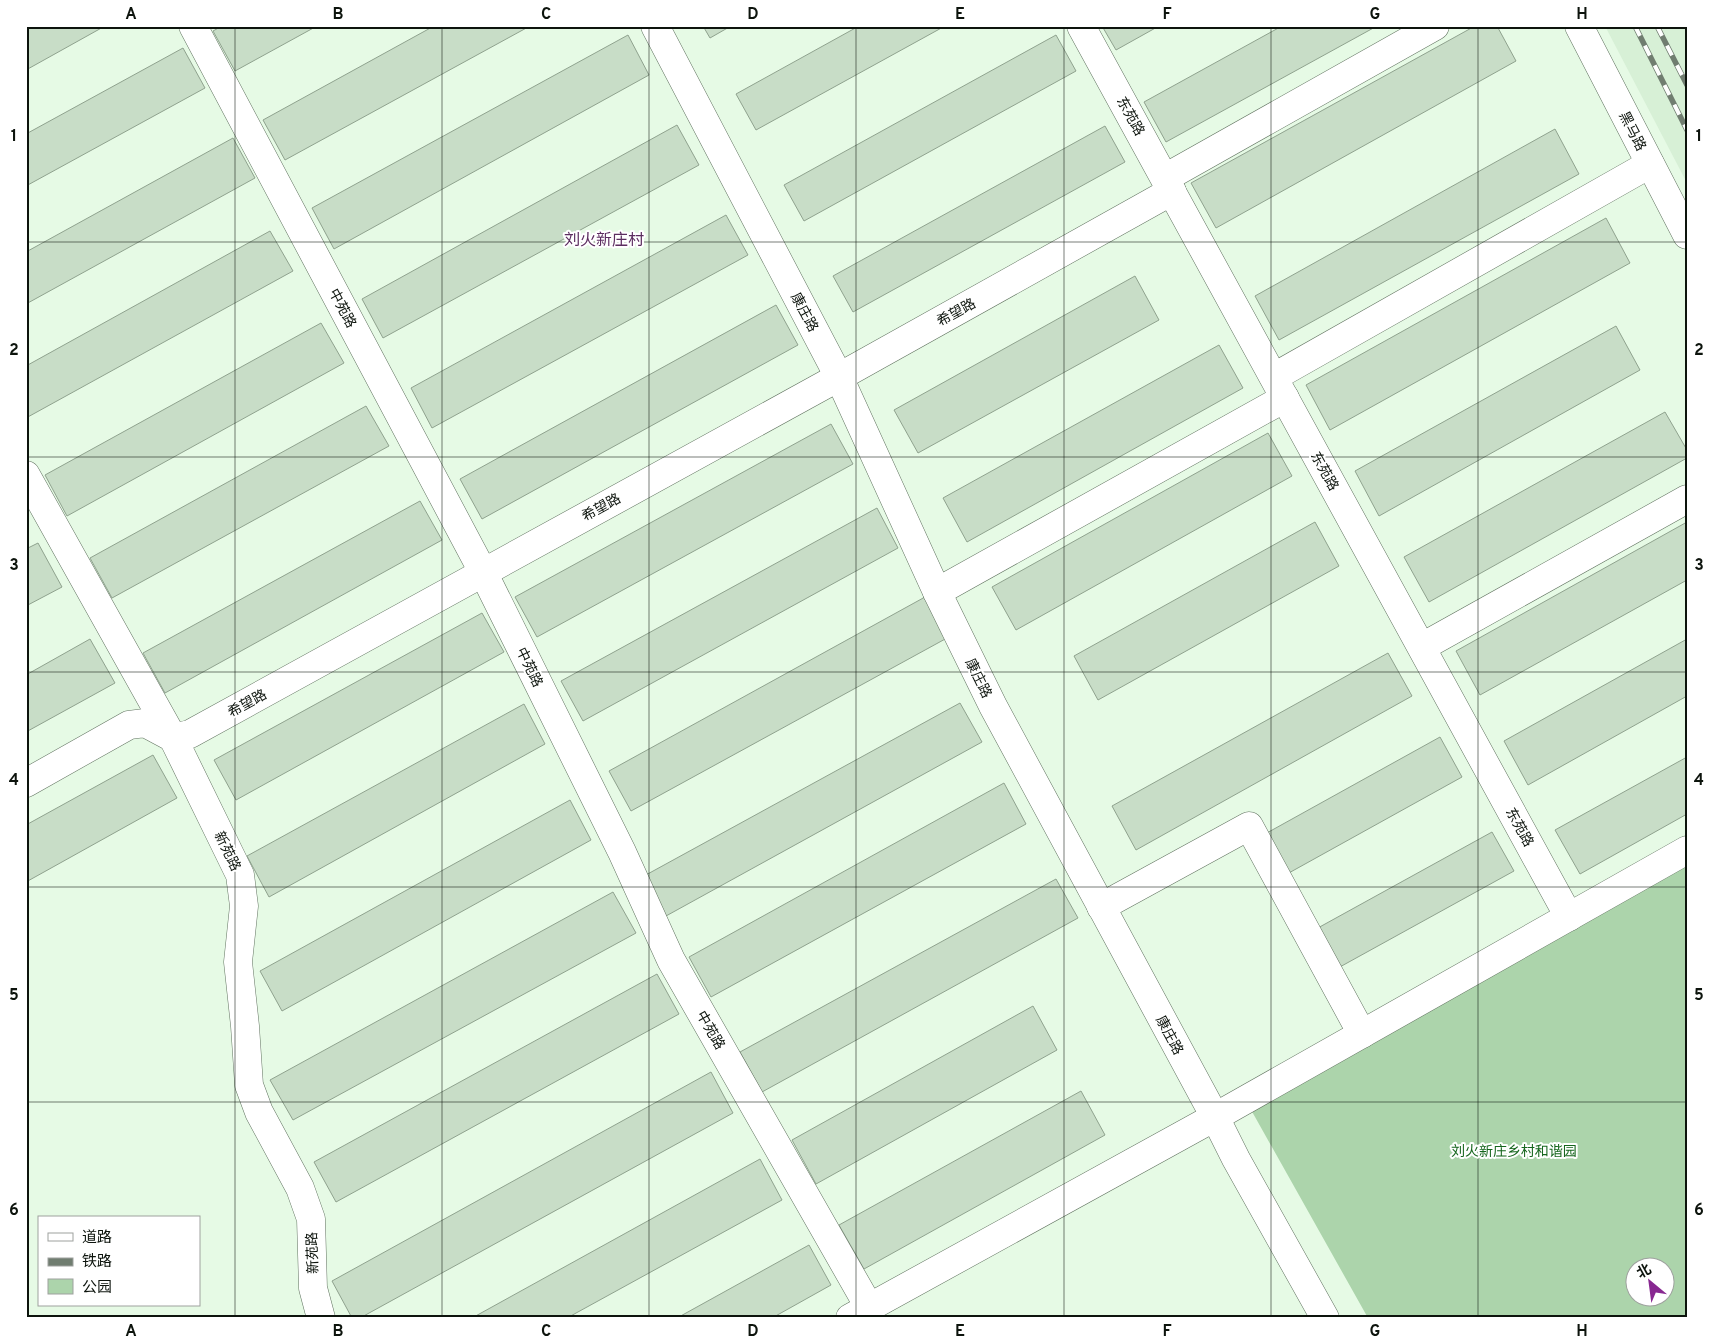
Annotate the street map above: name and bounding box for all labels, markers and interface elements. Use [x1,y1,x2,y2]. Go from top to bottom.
text: A [125,5,137,25]
text: B [332,5,344,25]
text: C [541,5,551,25]
text: D [747,5,759,25]
text: E [955,5,965,25]
text: F [1162,5,1172,25]
text: G [1370,5,1380,25]
text: H [1576,5,1588,25]
street label: 东苑路 [1112,94,1147,139]
street label: 黑马路 [1615,109,1649,154]
text: 1 [11,127,17,147]
text: 1 [1696,127,1702,147]
district label: 刘火新庄村 [564,231,644,251]
street label: 中苑路 [324,286,359,331]
street label: 康庄路 [786,290,821,335]
street label: 希望路 [934,296,979,331]
text: 2 [9,341,19,361]
text: 2 [1694,341,1704,361]
street label: 东苑路 [1306,449,1341,494]
street label: 希望路 [579,491,624,526]
text: 3 [9,556,19,576]
text: 3 [1694,556,1704,576]
street label: 中苑路 [512,645,545,690]
street label: 康庄路 [961,656,994,701]
street label: 希望路 [225,687,270,722]
text: 4 [9,771,19,791]
text: 4 [1694,771,1704,791]
street label: 东苑路 [1501,805,1536,850]
street label: 新苑路 [210,829,243,874]
text: 5 [9,986,19,1006]
text: 5 [1694,986,1704,1006]
street label: 中苑路 [692,1008,728,1053]
street label: 康庄路 [1151,1013,1186,1058]
park label: 刘火新庄乡村和谐园 [1451,1143,1577,1161]
text: 6 [9,1201,19,1221]
text: 6 [1694,1201,1704,1221]
legend [38,1216,200,1306]
text: 道路 [82,1229,112,1248]
street label: 新苑路 [304,1232,323,1274]
text: 铁路 [82,1253,112,1272]
north arrow [1626,1256,1676,1306]
text: 北 [1634,1261,1655,1283]
text: 公园 [82,1279,112,1298]
text: A [125,1322,137,1342]
text: B [332,1322,344,1342]
text: C [541,1322,551,1342]
text: D [747,1322,759,1342]
text: E [955,1322,965,1342]
text: F [1162,1322,1172,1342]
text: G [1370,1322,1380,1342]
text: H [1576,1322,1588,1342]

